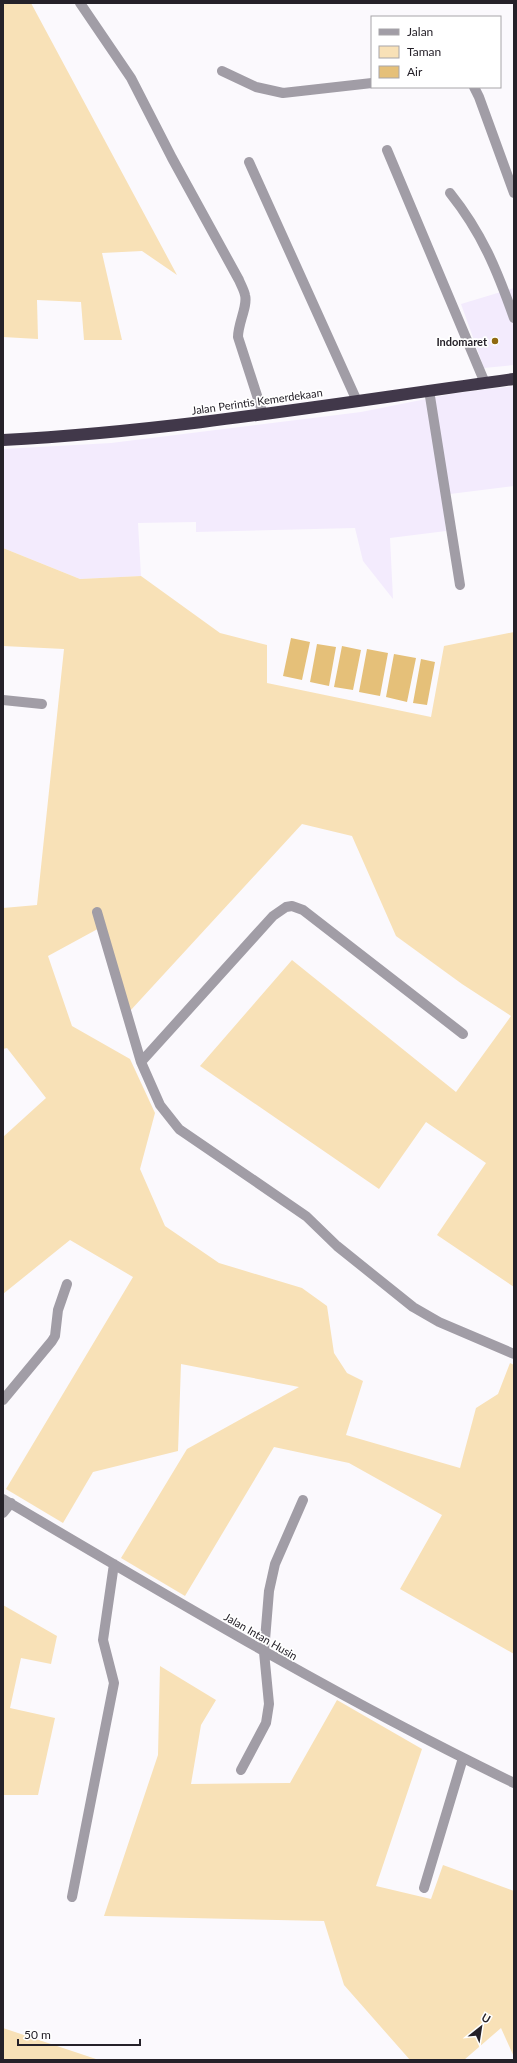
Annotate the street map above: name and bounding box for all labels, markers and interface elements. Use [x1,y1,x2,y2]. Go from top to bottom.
legend [371,16,501,88]
text: Jalan [407,24,433,39]
text: Taman [407,44,441,59]
text: Air [407,64,423,79]
place label: Indomaret [436,335,488,348]
marker: Indomaret [490,336,500,346]
street label: Jalan Perintis Kemerdekaan [191,385,323,417]
street label: Jalan Intan Husin [222,1610,300,1662]
north arrow [461,2007,501,2047]
text: U [479,2010,493,2026]
scale bar [18,2021,140,2047]
text: 50 m [24,2027,51,2042]

